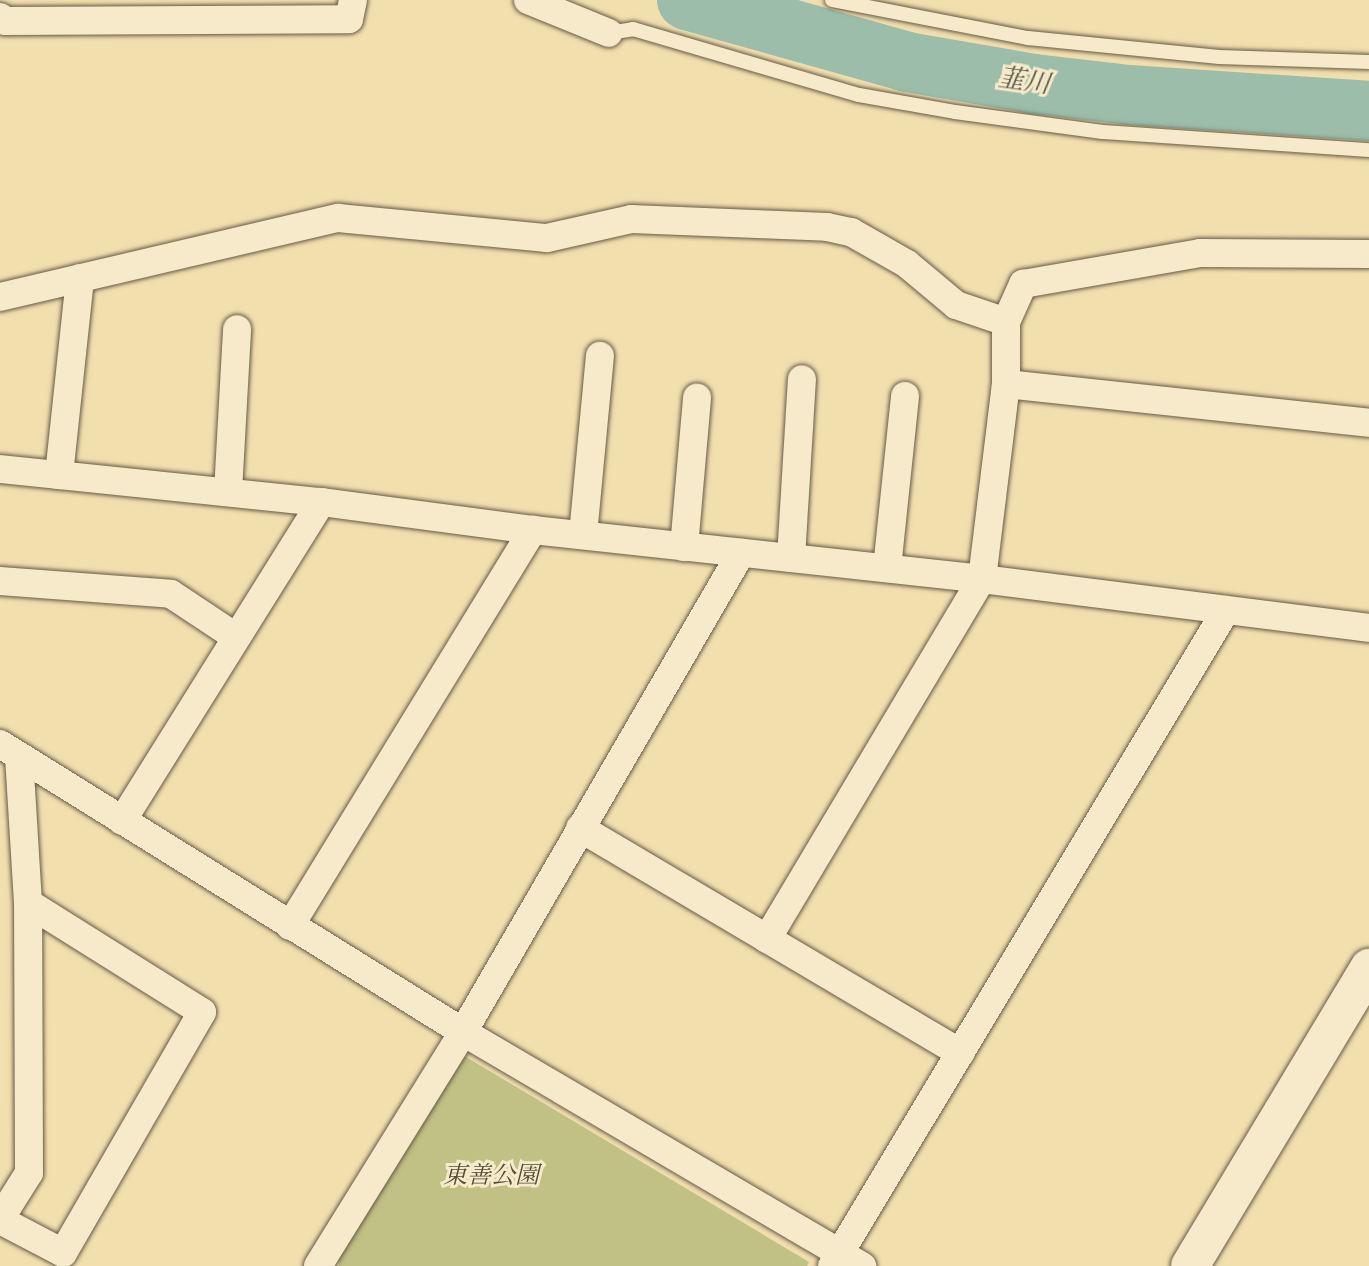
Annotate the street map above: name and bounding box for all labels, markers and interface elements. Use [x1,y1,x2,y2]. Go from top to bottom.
water label: 韮川 [996,62,1052,100]
park label: 東善公園 [443,1162,539,1190]

